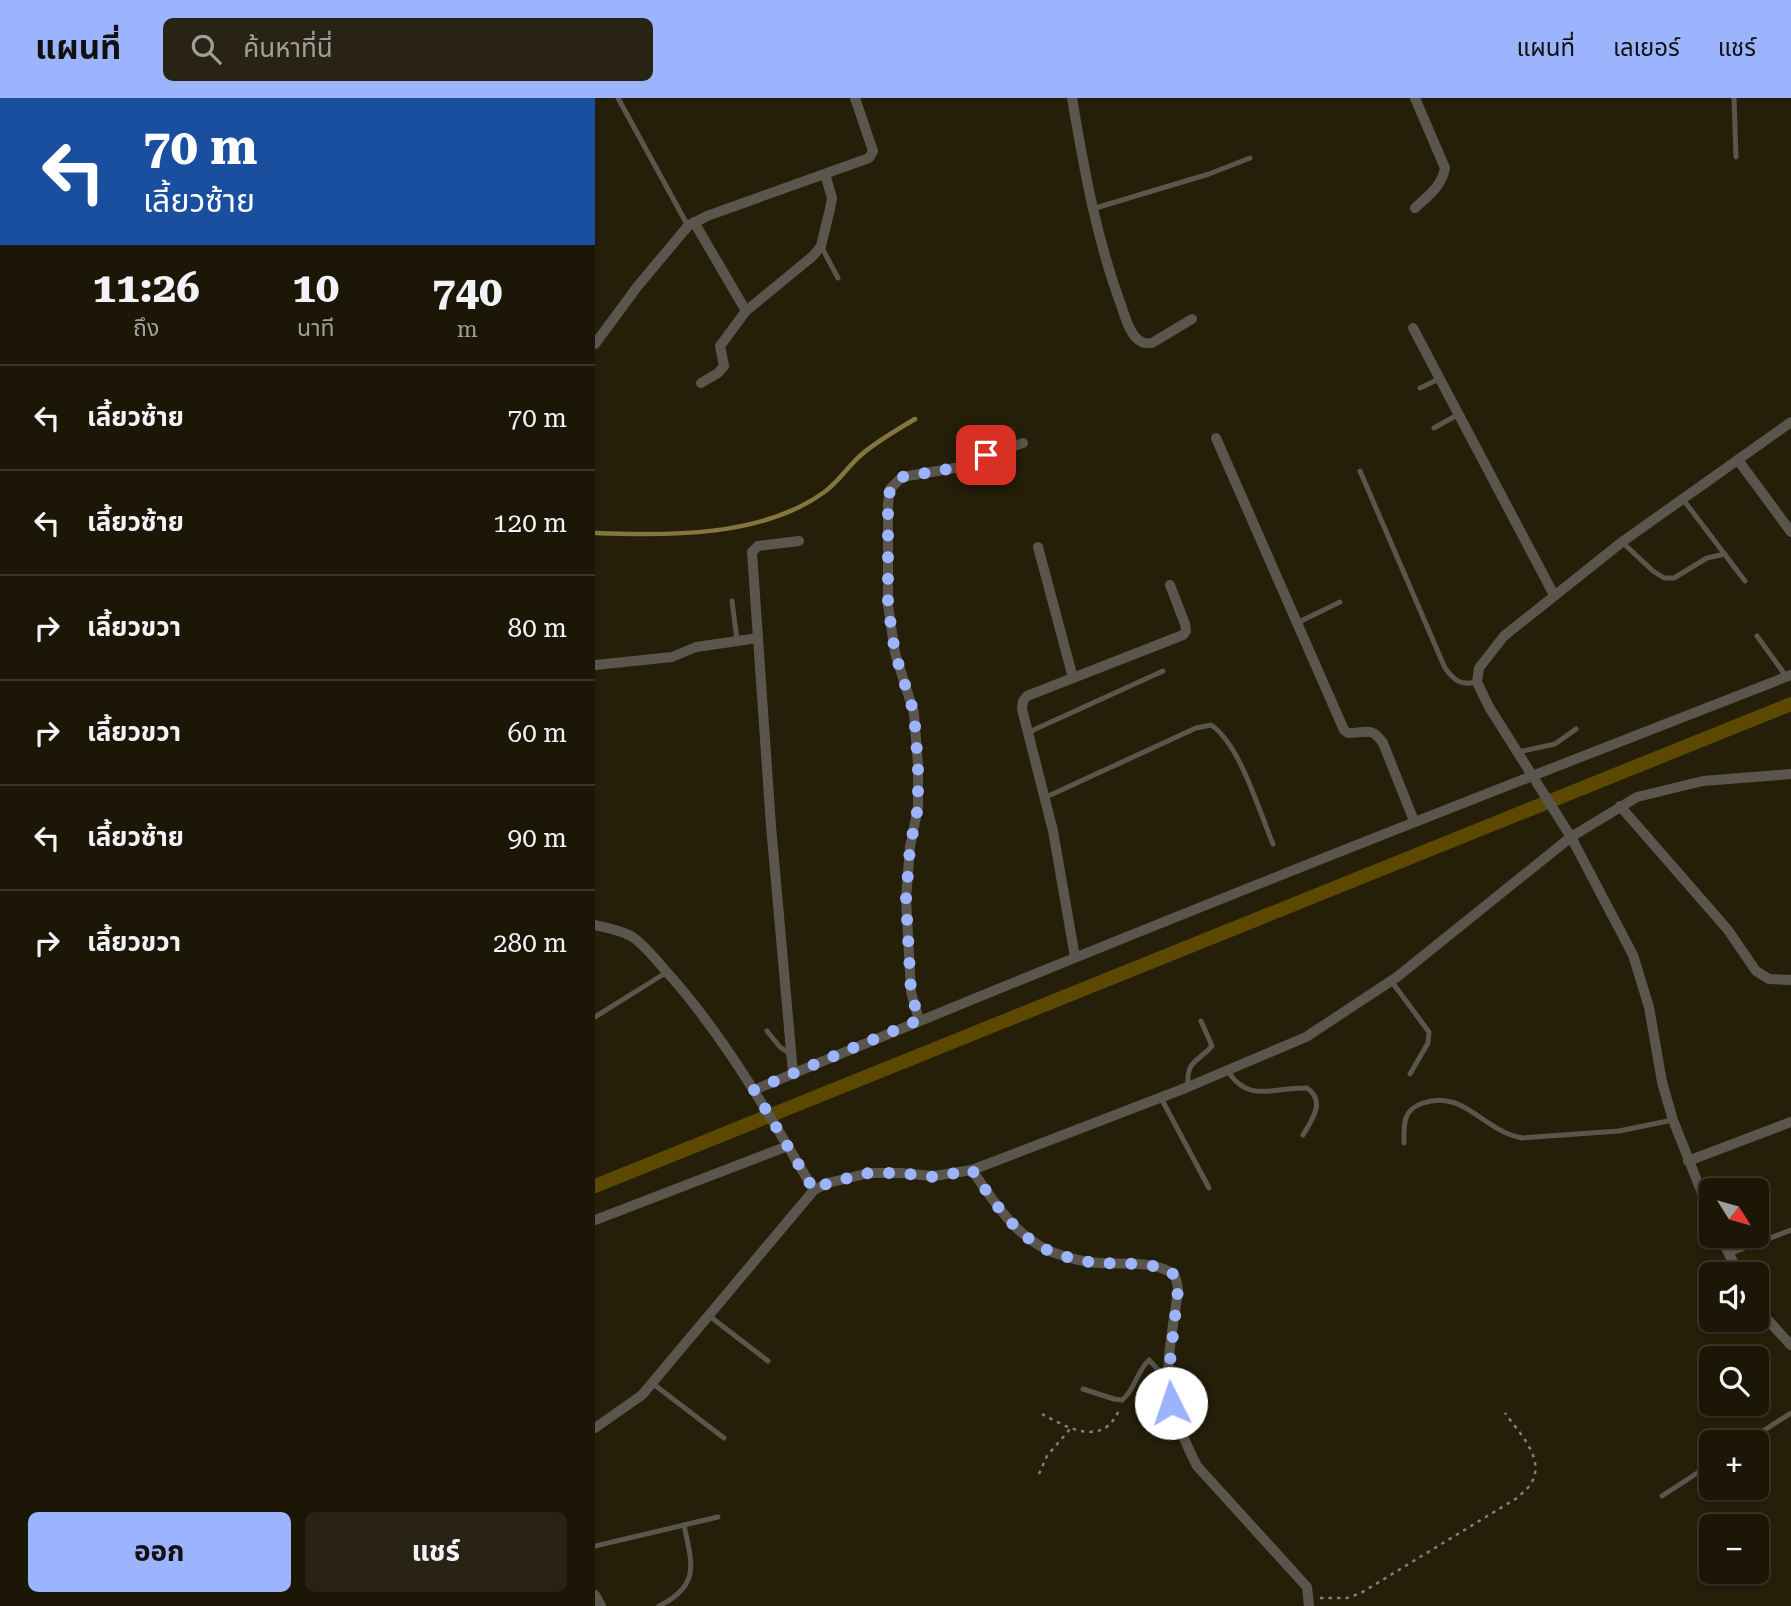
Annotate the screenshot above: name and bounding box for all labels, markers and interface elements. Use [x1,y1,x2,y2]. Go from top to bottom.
search box [163,18,653,81]
text: แผนที่ [35,28,121,67]
icon: search [187,30,225,68]
text: ค้นหาที่นี่ [243,33,333,63]
text: แผนที่ [1517,34,1575,62]
text: เลเยอร์ [1613,34,1680,62]
text: แชร์ [1718,34,1756,62]
text: 70 m [143,119,258,176]
icon: left [28,126,119,217]
text: เลี้ยวซ้าย [143,182,255,220]
text: 11:26 [93,263,200,312]
text: 10 [292,263,339,312]
text: 740 [432,267,502,316]
text: ถึง [133,315,159,342]
text: นาที [297,315,335,342]
text: m [457,316,478,343]
icon: left [28,399,66,437]
text: เลี้ยวซ้าย [87,402,184,432]
text: 70 m [508,403,567,433]
pin [956,425,1016,485]
icon: arrive [967,436,1005,474]
icon: left [28,504,66,542]
text: เลี้ยวซ้าย [87,507,184,537]
text: 120 m [493,508,567,538]
icon: right [28,609,66,647]
text: เลี้ยวขวา [87,612,181,642]
text: 80 m [508,613,567,643]
icon: right [28,714,66,752]
text: เลี้ยวขวา [87,717,181,747]
text: 60 m [508,718,567,748]
icon: left [28,819,66,857]
text: เลี้ยวซ้าย [87,822,184,852]
text: 90 m [508,823,567,853]
icon: right [28,924,66,962]
text: เลี้ยวขวา [87,927,181,957]
text: 280 m [493,928,567,958]
north arrow [1699,1178,1769,1248]
map controls [1699,1178,1769,1584]
button: sound [1699,1262,1769,1332]
button: search [1699,1346,1769,1416]
position arrow [1134,1366,1208,1440]
button: + [1699,1430,1769,1500]
button: ออก [28,1512,291,1592]
button: แชร์ [305,1512,567,1592]
button: − [1699,1514,1769,1584]

